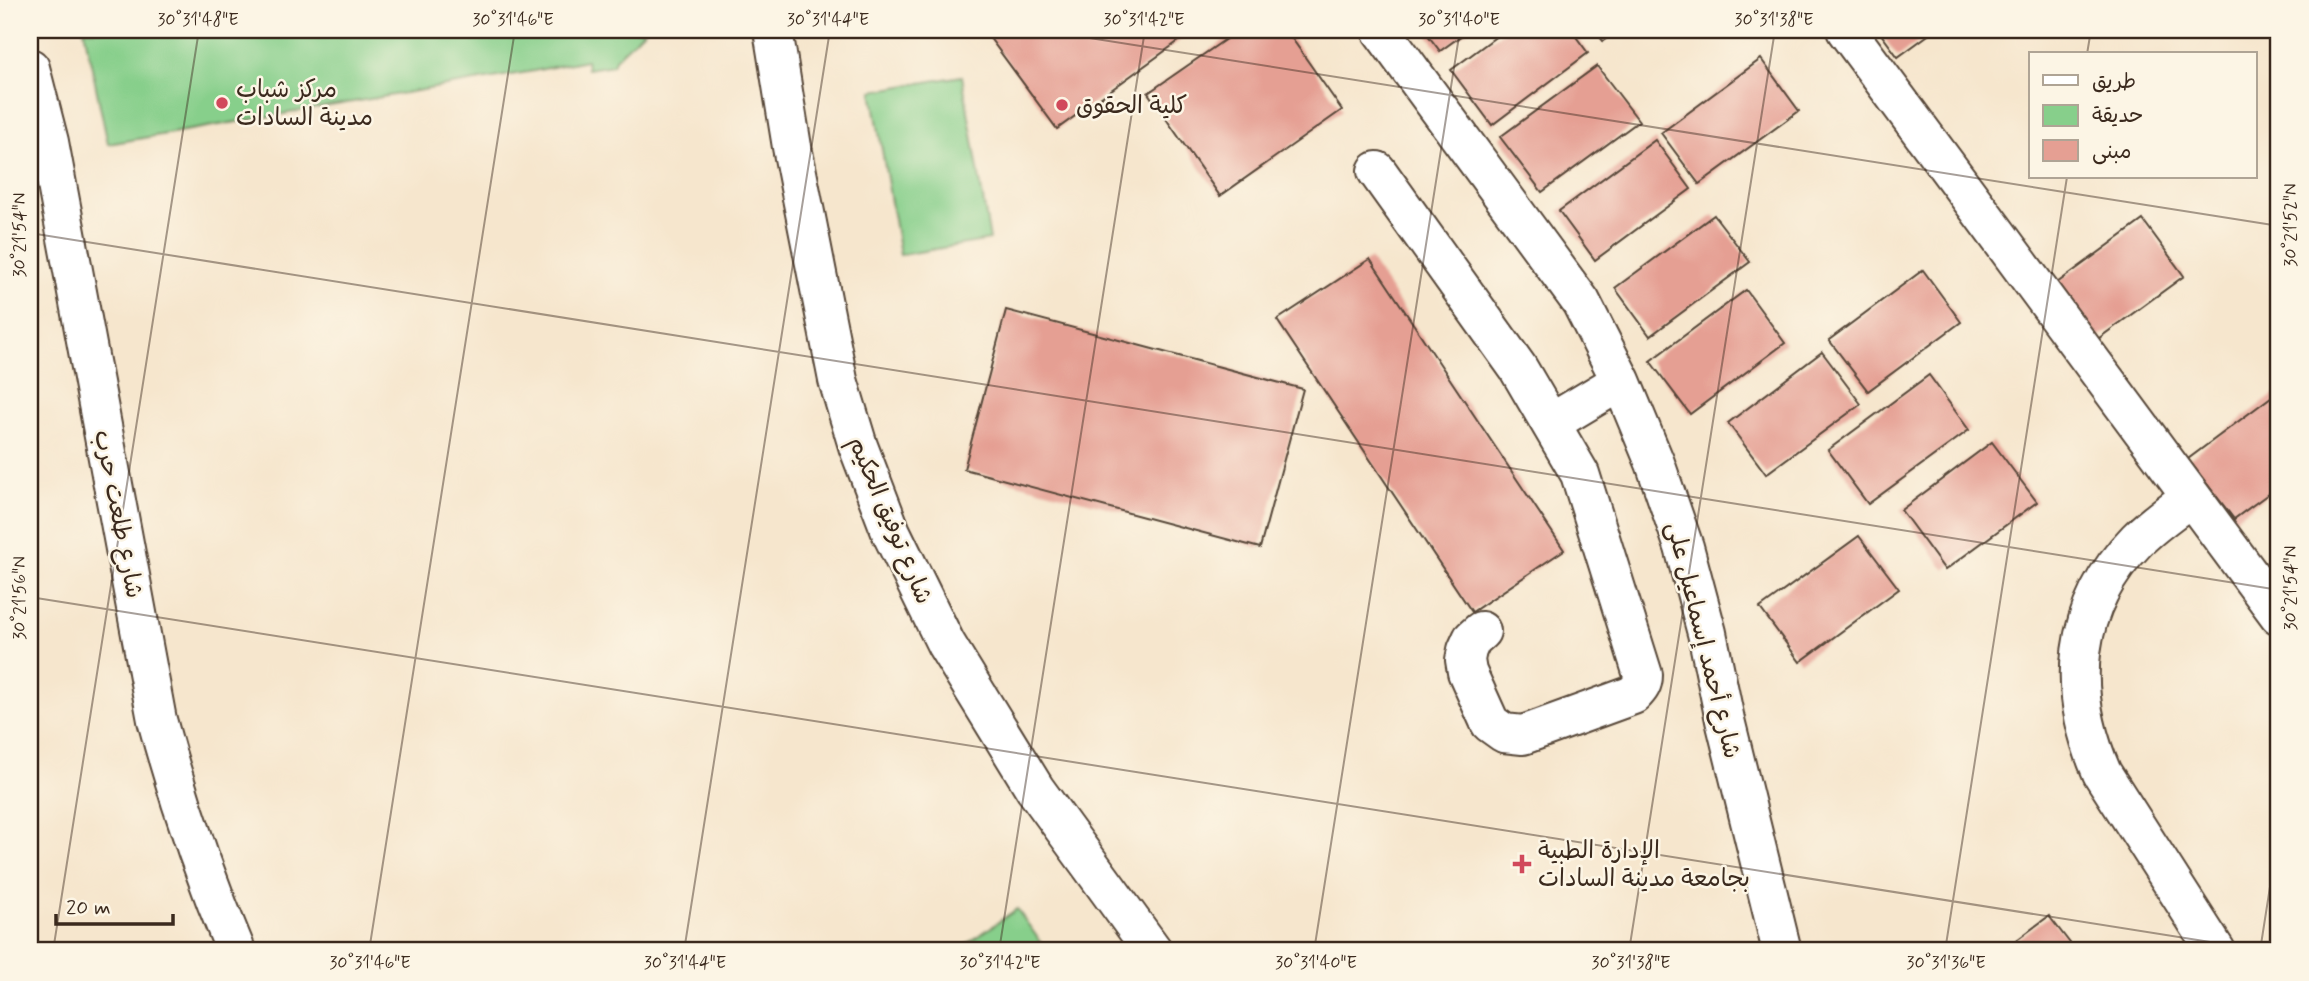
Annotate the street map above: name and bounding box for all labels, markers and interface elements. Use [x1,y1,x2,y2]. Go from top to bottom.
text: 30°31'48"E [157,8,239,32]
text: 30°31'46"E [472,8,554,32]
text: 30°31'44"E [787,8,869,32]
text: 30°31'42"E [1103,8,1185,32]
text: 30°31'40"E [1418,8,1500,32]
text: 30°31'38"E [1734,8,1814,32]
legend [2029,52,2256,178]
text: طريق [2092,68,2136,96]
place label: مركز شباب مدينة السادات [236,75,373,134]
place label: كلية الحقوق [1076,91,1187,122]
marker: مركز شباب مدينة السادات [214,95,230,111]
marker: كلية الحقوق [1054,97,1070,113]
text: حديقة [2092,102,2143,130]
text: مبنى [2092,138,2131,166]
text: 30°21'52"N [2279,183,2303,267]
text: 30°21'54"N [8,192,32,278]
street label: شارع طلعت حرب [86,428,149,601]
street label: شارع توفيق الحكيم [839,432,939,609]
street label: شارع أحمد إسماعيل على [1658,519,1748,762]
text: 30°21'54"N [2279,545,2303,631]
text: 30°21'56"N [8,556,32,640]
place label: الإدارة الطبية بجامعة مدينة السادات [1538,836,1750,895]
marker: الإدارة الطبية بجامعة مدينة السادات [1512,854,1532,874]
scale bar [56,883,173,927]
text: 20 m [66,894,111,922]
text: 30°31'46"E [329,951,411,975]
text: 30°31'44"E [644,951,726,975]
text: 30°31'42"E [959,951,1041,975]
text: 30°31'40"E [1275,951,1357,975]
text: 30°31'38"E [1591,951,1671,975]
text: 30°31'36"E [1906,951,1986,975]

